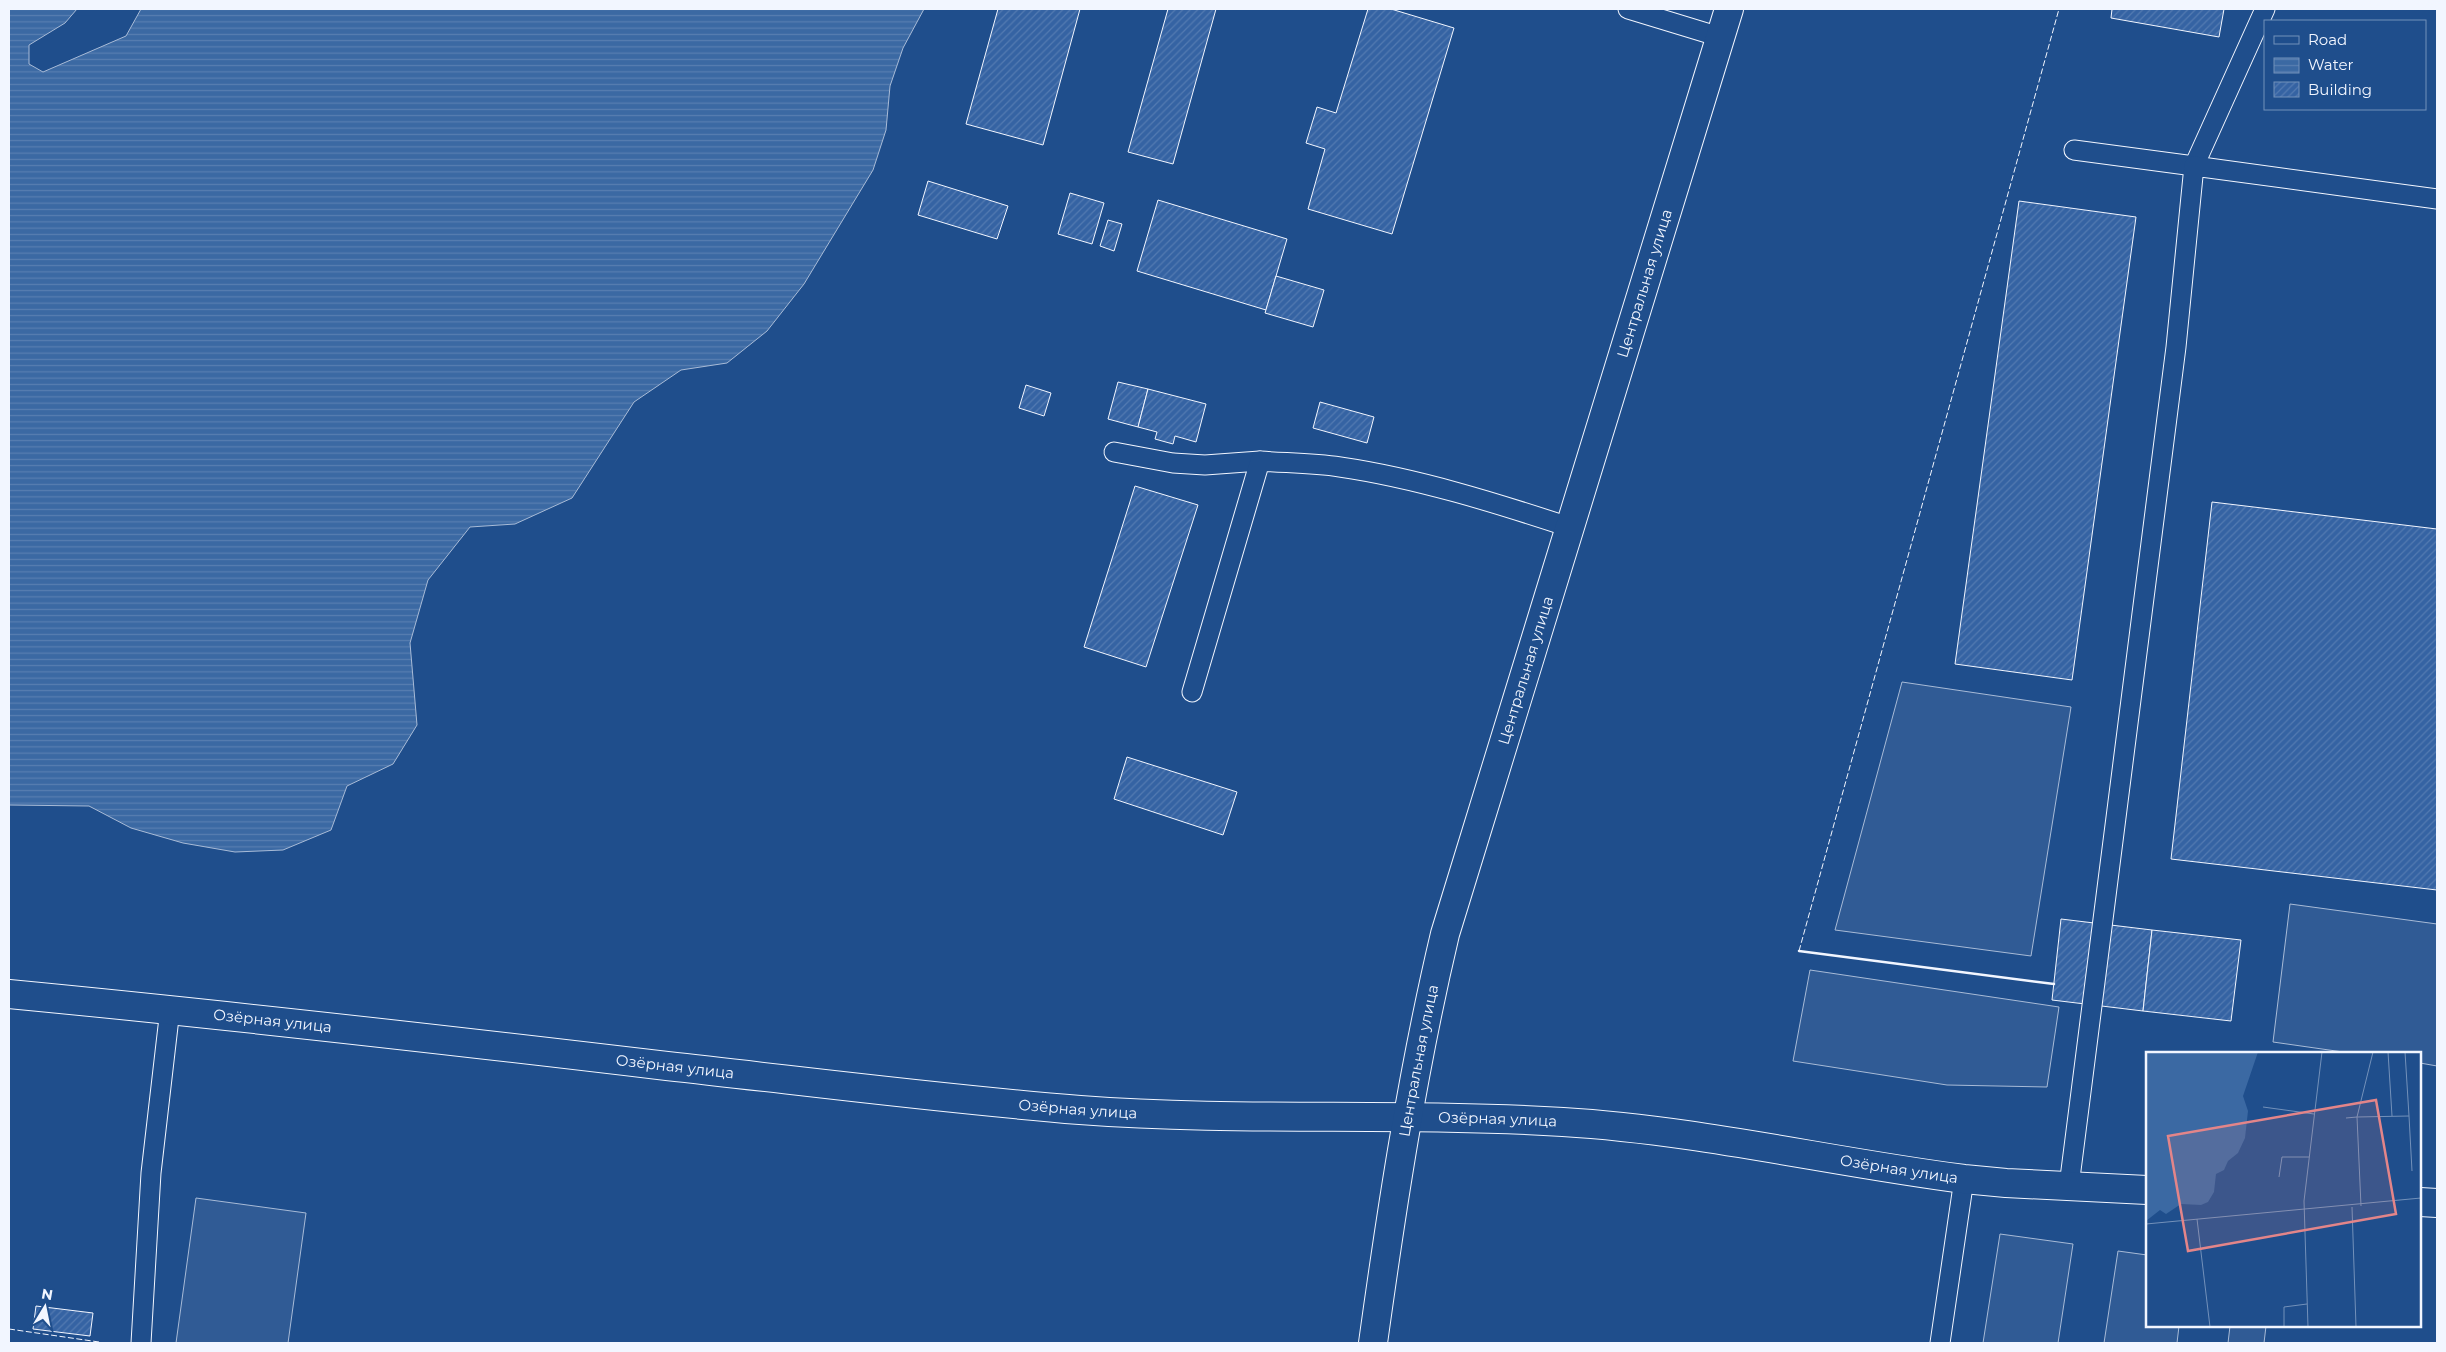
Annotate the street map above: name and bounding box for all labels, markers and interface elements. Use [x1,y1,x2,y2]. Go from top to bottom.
legend [2264,20,2426,110]
text: Road [2308,30,2347,49]
text: Water [2308,55,2354,74]
text: Building [2308,80,2372,99]
street label: Центральная улица [1613,207,1676,360]
street label: Центральная улица [1494,594,1557,747]
street label: Центральная улица [1394,983,1442,1138]
street label: Озёрная улица [212,1005,333,1036]
street label: Озёрная улица [615,1050,735,1082]
inset map [2146,1052,2421,1327]
street label: Озёрная улица [1018,1095,1138,1122]
street label: Озёрная улица [1438,1108,1558,1131]
street label: Озёрная улица [1839,1150,1959,1187]
north arrow [20,1282,70,1332]
text: N [40,1284,54,1304]

